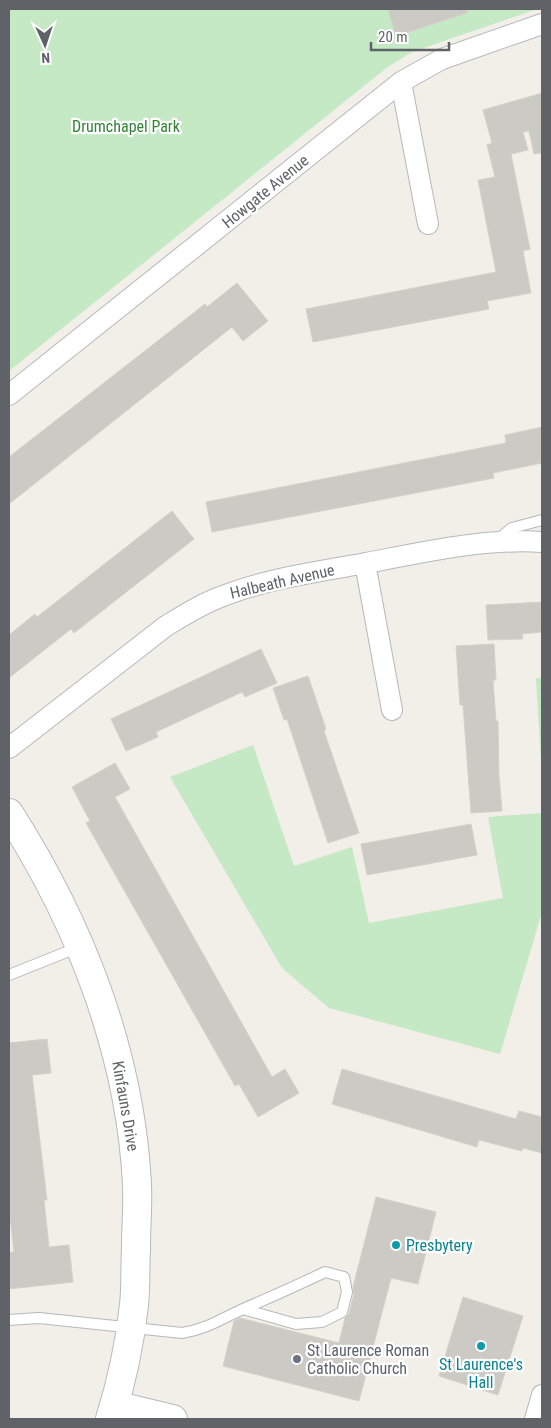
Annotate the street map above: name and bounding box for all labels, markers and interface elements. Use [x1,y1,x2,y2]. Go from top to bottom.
north arrow [20,20,70,70]
scale bar [371,20,448,52]
text: 20 m [378,28,408,46]
text: N [41,50,50,66]
park label: Drumchapel Park [72,117,181,136]
street label: Howgate Avenue [218,151,312,232]
street label: Halbeath Avenue [228,560,336,603]
street label: Kinfauns Drive [108,1060,143,1153]
place label: Presbytery [406,1236,473,1255]
marker: Presbytery [390,1239,402,1251]
marker: St Laurence's Hall [475,1340,487,1352]
place label: St Laurence Roman Catholic Church [307,1341,429,1378]
marker: St Laurence Roman Catholic Church [291,1353,303,1365]
place label: St Laurence's Hall [439,1355,523,1392]

